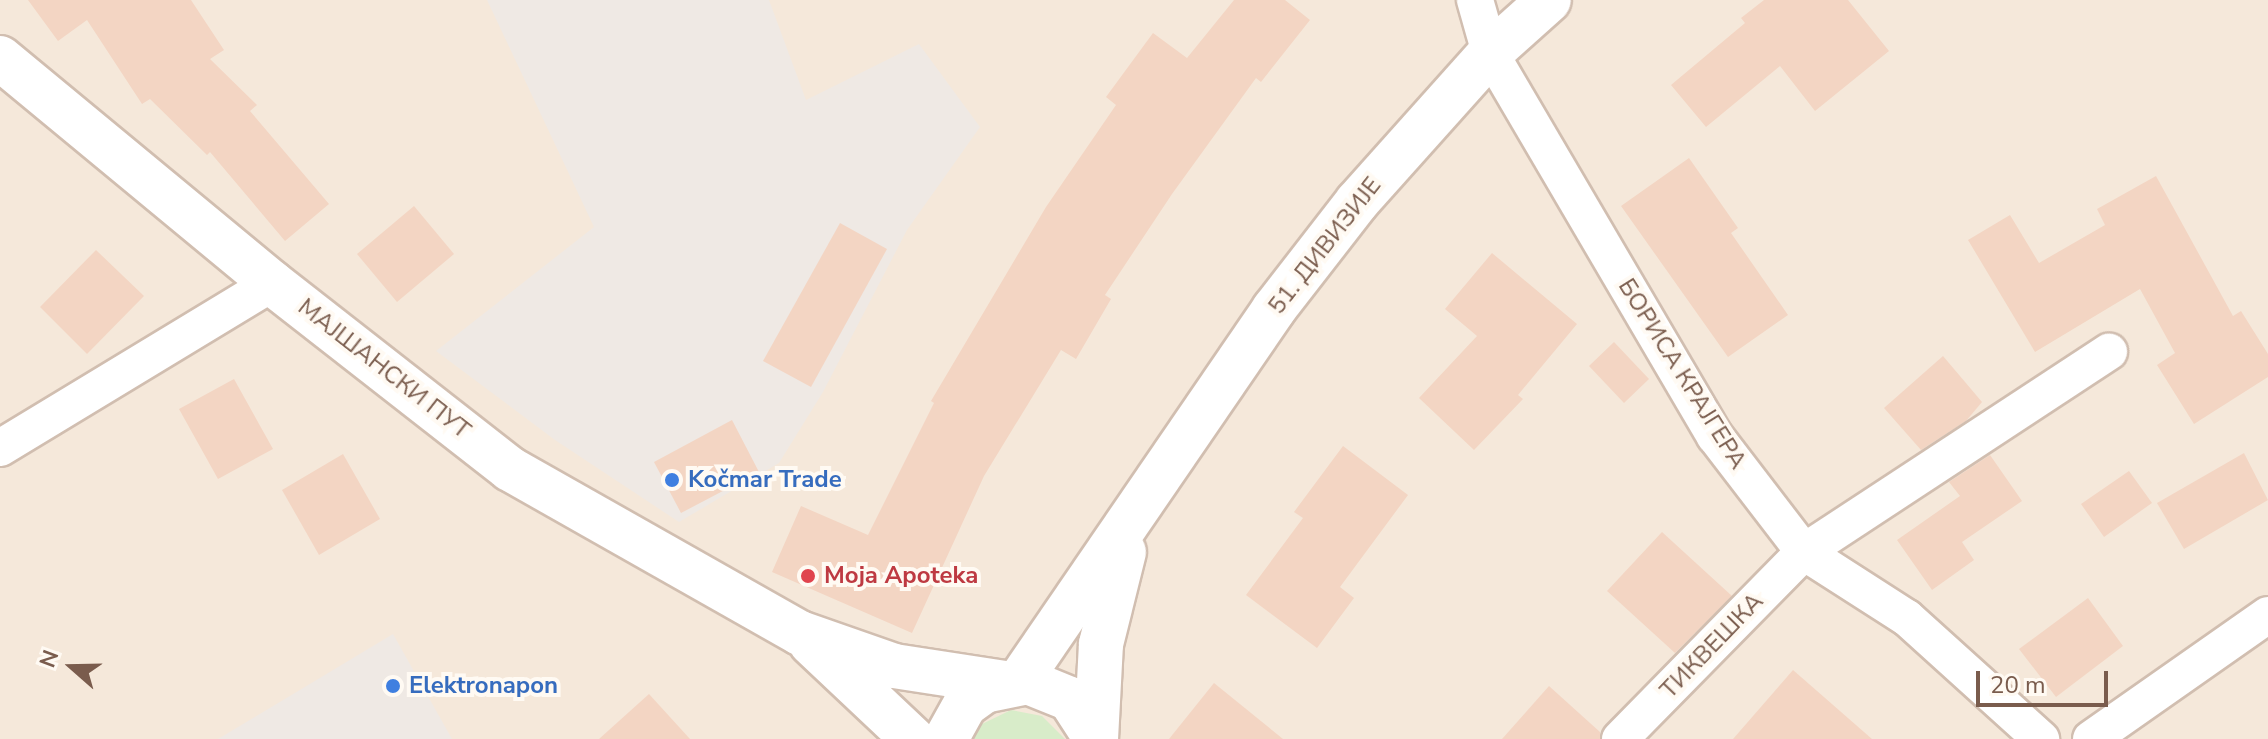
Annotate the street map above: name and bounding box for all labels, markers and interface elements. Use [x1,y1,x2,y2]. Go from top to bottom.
street label: 51. ДИВИЗИЈЕ [1263,172,1387,320]
street label: БОРИСА КРАЈГЕРА [1612,274,1752,474]
street label: МАЈШАНСКИ ПУТ [292,293,476,445]
place label: Kočmar Trade [688,466,842,494]
marker: Kočmar Trade [663,471,681,489]
place label: Moja Apoteka [824,562,978,590]
marker: Moja Apoteka [799,567,817,585]
street label: ТИКВЕШКА [1655,587,1769,705]
north arrow [32,627,112,707]
text: N [33,646,66,672]
scale bar [1980,655,2112,705]
text: 20 m [1990,669,2046,701]
place label: Elektronapon [409,672,558,700]
marker: Elektronapon [384,677,402,695]

